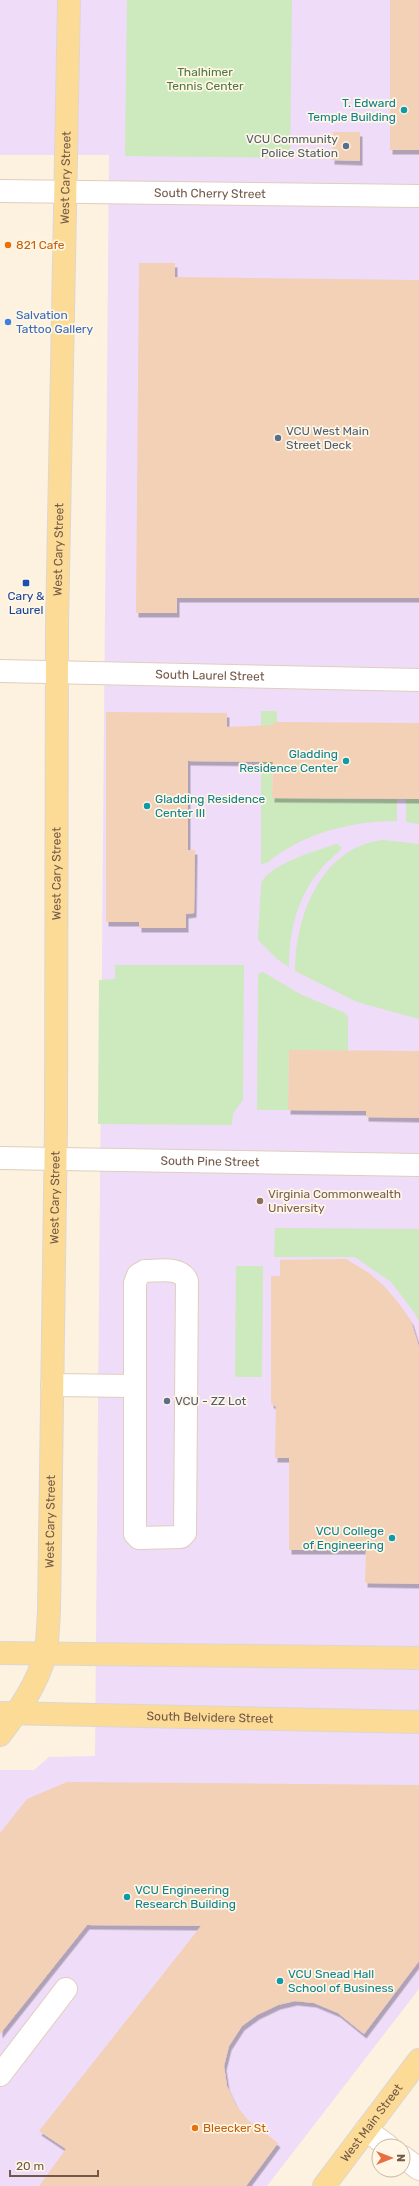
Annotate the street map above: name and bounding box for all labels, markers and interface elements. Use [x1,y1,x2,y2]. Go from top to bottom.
park label: Thalhimer Tennis Center [167,65,244,93]
place label: T. Edward Temple Building [308,96,396,124]
marker: T. Edward Temple Building [399,105,409,115]
street label: West Cary Street [58,131,73,224]
place label: VCU Community Police Station [246,132,338,160]
marker: VCU Community Police Station [341,141,351,151]
street label: South Cherry Street [154,186,266,201]
place label: 821 Cafe [16,238,65,252]
marker: 821 Cafe [3,240,13,250]
place label: Salvation Tattoo Gallery [16,308,93,336]
marker: Salvation Tattoo Gallery [3,317,13,327]
place label: VCU West Main Street Deck [286,424,369,452]
marker: VCU West Main Street Deck [273,433,283,443]
street label: West Cary Street [51,503,66,596]
marker: Cary & Laurel [21,578,31,588]
place label: Cary & Laurel [8,589,45,617]
street label: South Laurel Street [155,667,265,684]
place label: Gladding Residence Center [239,747,338,775]
marker: Gladding Residence Center [341,756,351,766]
place label: Gladding Residence Center III [155,792,266,820]
marker: Gladding Residence Center III [142,801,152,811]
street label: West Cary Street [49,827,64,920]
street label: West Cary Street [47,1151,63,1244]
street label: South Pine Street [160,1154,260,1169]
place label: Virginia Commonwealth University [268,1187,401,1215]
marker: Virginia Commonwealth University [255,1196,265,1206]
place label: VCU - ZZ Lot [175,1394,247,1408]
marker: VCU - ZZ Lot [162,1396,172,1406]
street label: West Cary Street [43,1475,58,1568]
place label: VCU College of Engineering [303,1524,384,1552]
marker: VCU College of Engineering [387,1533,397,1543]
street label: South Belvidere Street [147,1709,274,1726]
place label: VCU Engineering Research Building [135,1883,236,1911]
marker: VCU Engineering Research Building [122,1892,132,1902]
place label: VCU Snead Hall School of Business [288,1967,394,1995]
marker: VCU Snead Hall School of Business [275,1976,285,1986]
street label: West Main Street [338,2081,406,2165]
place label: Bleecker St. [203,2121,269,2135]
marker: Bleecker St. [190,2123,200,2133]
north arrow [371,2138,411,2178]
scale bar [10,2152,98,2178]
text: N [394,2154,407,2162]
text: 20 m [16,2159,44,2173]

